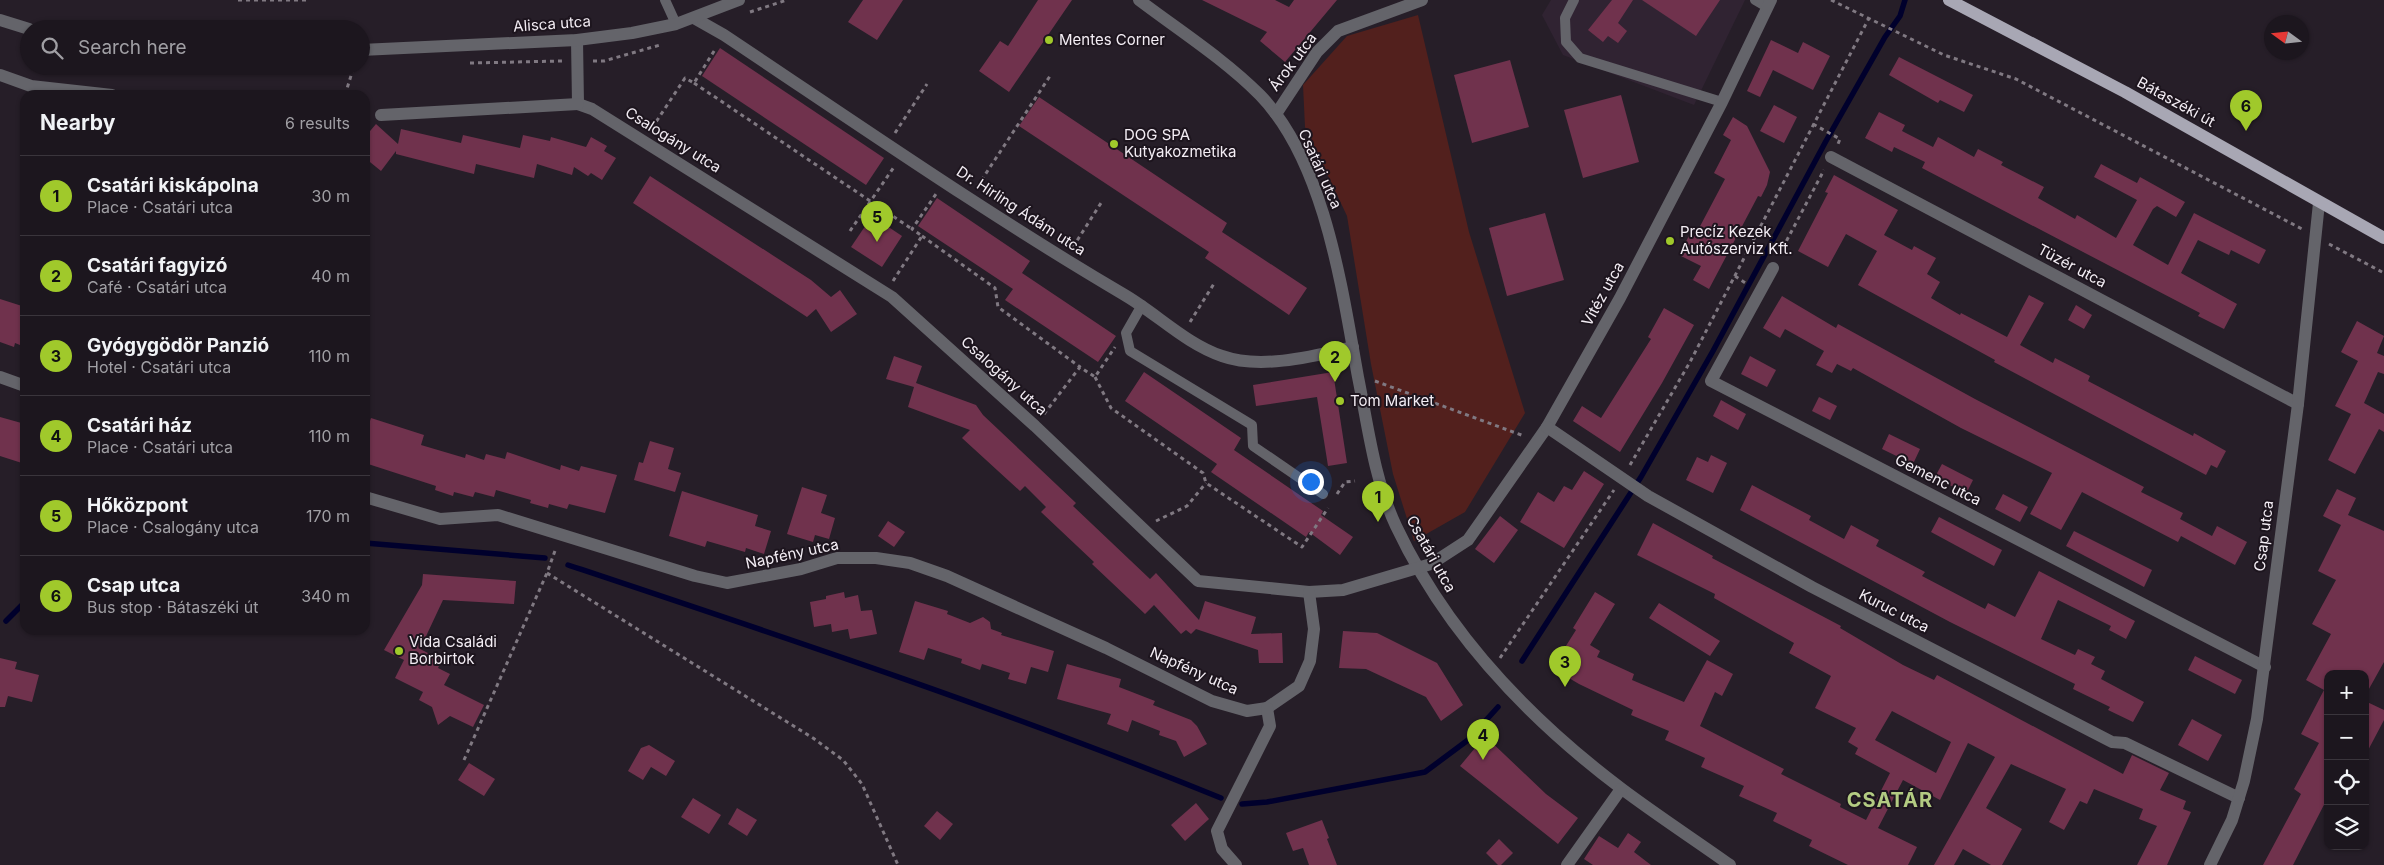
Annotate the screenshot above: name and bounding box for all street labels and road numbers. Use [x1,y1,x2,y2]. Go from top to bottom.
street label: Alisca utca [513,11,591,36]
street label: Árok utca [1265,29,1321,95]
street label: Bátaszéki út [2134,72,2219,131]
street label: Csalogány utca [622,102,725,177]
street label: Csatári utca [1294,126,1346,212]
street label: Dr. Hirling Ádám utca [953,162,1090,259]
street label: Tüzér utca [2035,240,2110,292]
street label: Vitéz utca [1577,258,1628,329]
street label: Csalogány utca [957,332,1051,419]
street label: Gemenc utca [1892,450,1985,509]
street label: Csap utca [2250,499,2277,573]
street label: Csatári utca [1402,512,1460,596]
street label: Napfény utca [744,534,840,573]
street label: Kuruc utca [1856,585,1933,636]
street label: Napfény utca [1147,643,1241,699]

